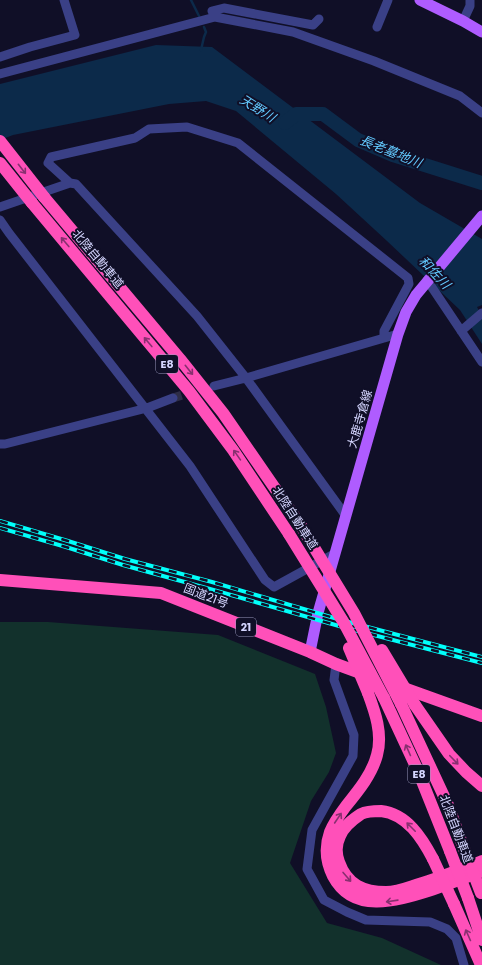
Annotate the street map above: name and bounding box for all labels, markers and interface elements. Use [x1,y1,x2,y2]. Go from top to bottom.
water label: 天野川 [236,90,281,128]
water label: 長老墓地川 [357,130,426,173]
one-way arrow [18,163,26,174]
street label: 北陸自動車道 [69,226,128,292]
one-way arrow [60,237,69,247]
water label: 和佐川 [414,252,456,295]
one-way arrow [144,337,153,347]
road number: E8 [156,355,178,373]
one-way arrow [184,364,193,375]
street label: 大鹿寺倉線 [343,388,376,450]
one-way arrow [233,450,241,461]
street label: 北陸自動車道 [269,483,322,553]
street label: 国道21号 [181,579,231,612]
road number: 21 [236,618,256,636]
one-way arrow [404,744,411,756]
one-way arrow [449,755,459,765]
road number: E8 [408,765,430,783]
street label: 北陸自動車道 [436,792,477,865]
one-way arrow [334,813,342,824]
one-way arrow [406,822,416,832]
one-way arrow [342,871,351,882]
one-way arrow [386,897,399,905]
one-way arrow [464,929,471,941]

